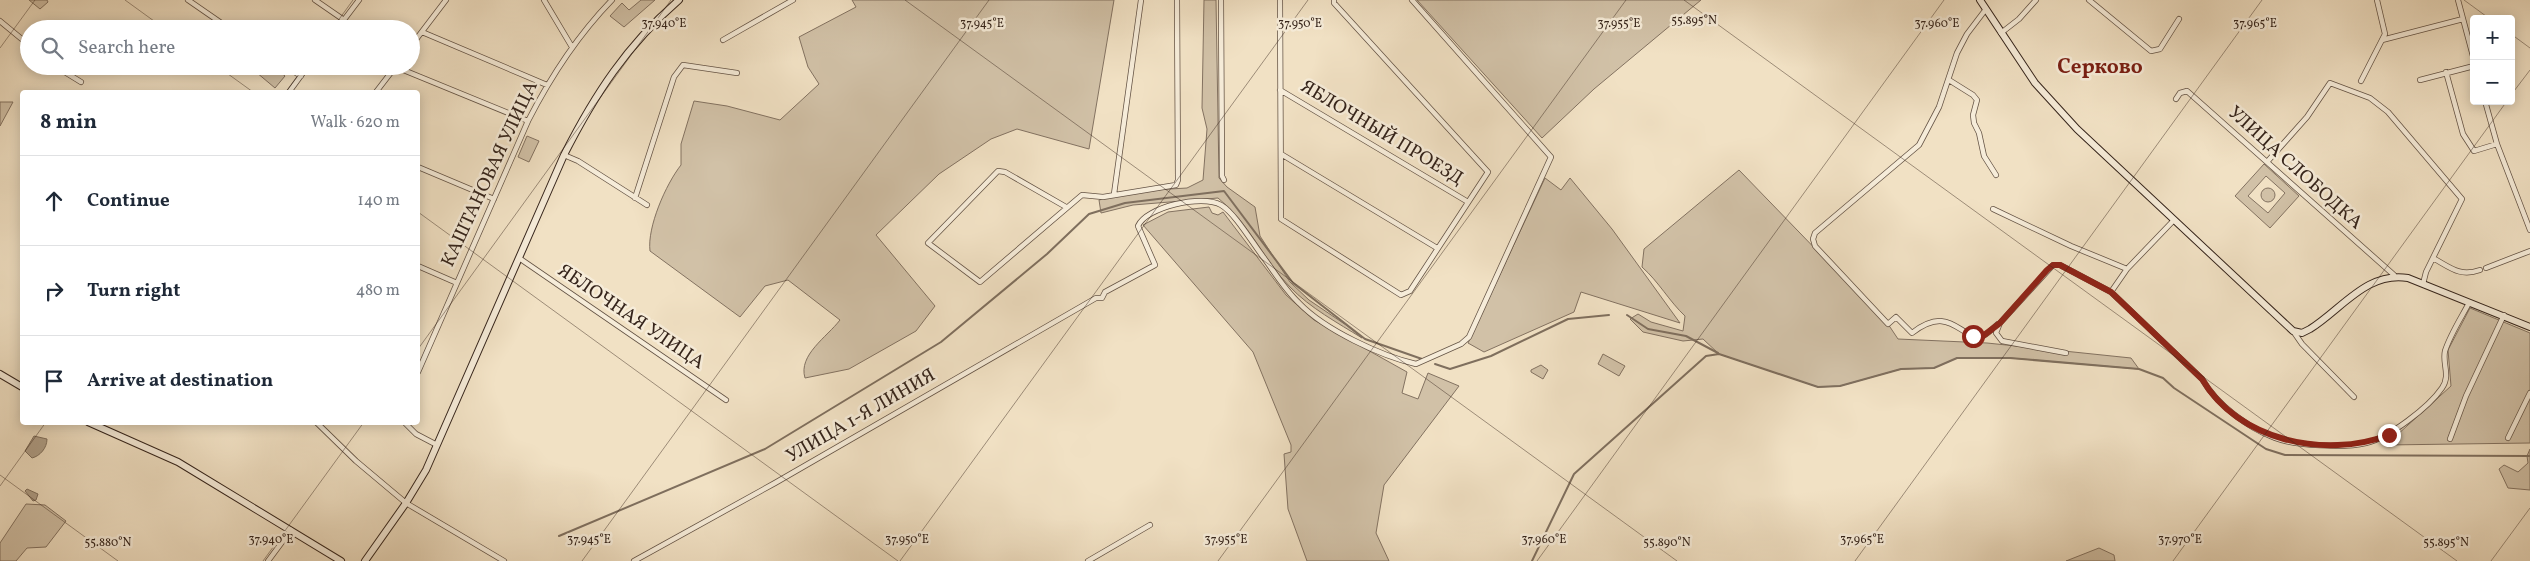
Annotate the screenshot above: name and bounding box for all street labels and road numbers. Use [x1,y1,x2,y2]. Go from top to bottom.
street label: ЯБЛОЧНЫЙ ПРОЕЗД [1296,74,1468,192]
street label: КАШТАНОВАЯ УЛИЦА [435,77,545,271]
street label: УЛИЦА СЛОБОДКА [2222,100,2368,236]
street label: ЯБЛОЧНАЯ УЛИЦА [552,258,710,376]
street label: УЛИЦА 1-Я ЛИНИЯ [782,363,940,469]

